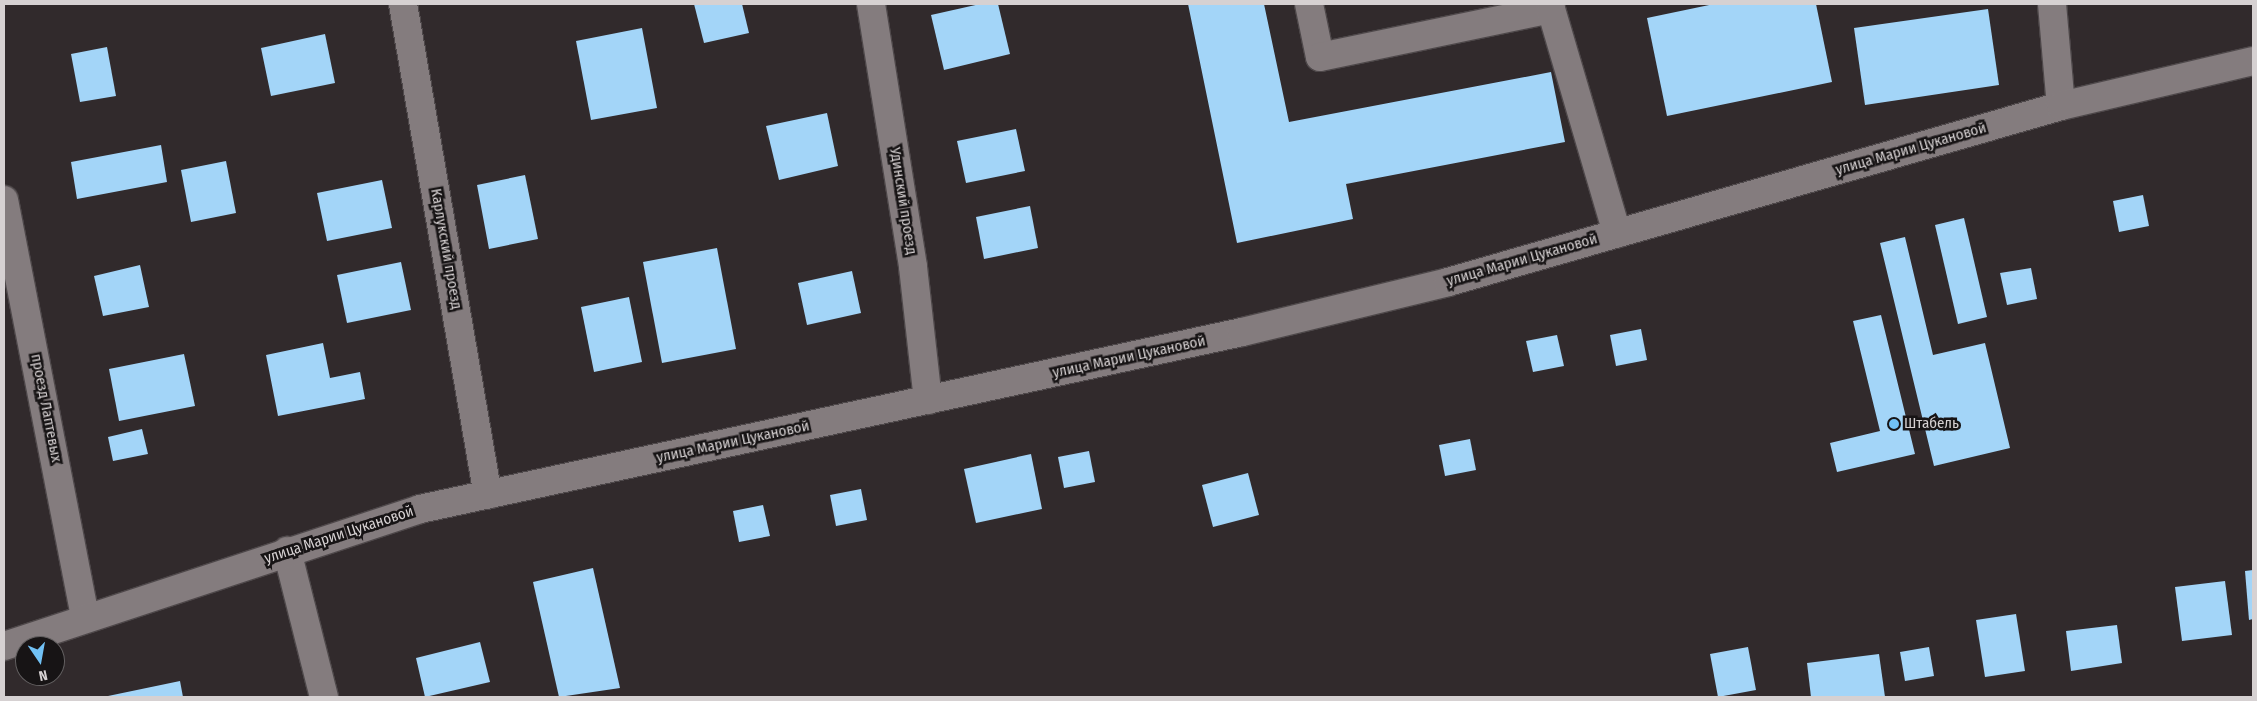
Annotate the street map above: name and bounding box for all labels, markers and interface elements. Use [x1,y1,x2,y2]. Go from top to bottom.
street label: улица Марии Цукановой [1834,119,1988,179]
street label: Удинский проезд [886,146,920,256]
street label: Карлукский проезд [427,187,465,311]
street label: улица Марии Цукановой [1445,230,1599,290]
street label: улица Марии Цукановой [1051,332,1207,382]
street label: проезд Лаптевых [27,352,65,464]
place label: Штабель [1904,415,1959,433]
street label: улица Марии Цукановой [655,417,811,467]
marker: Штабель [1888,418,1900,430]
street label: улица Марии Цукановой [262,502,416,568]
north arrow [15,636,65,686]
text: N [37,666,49,684]

